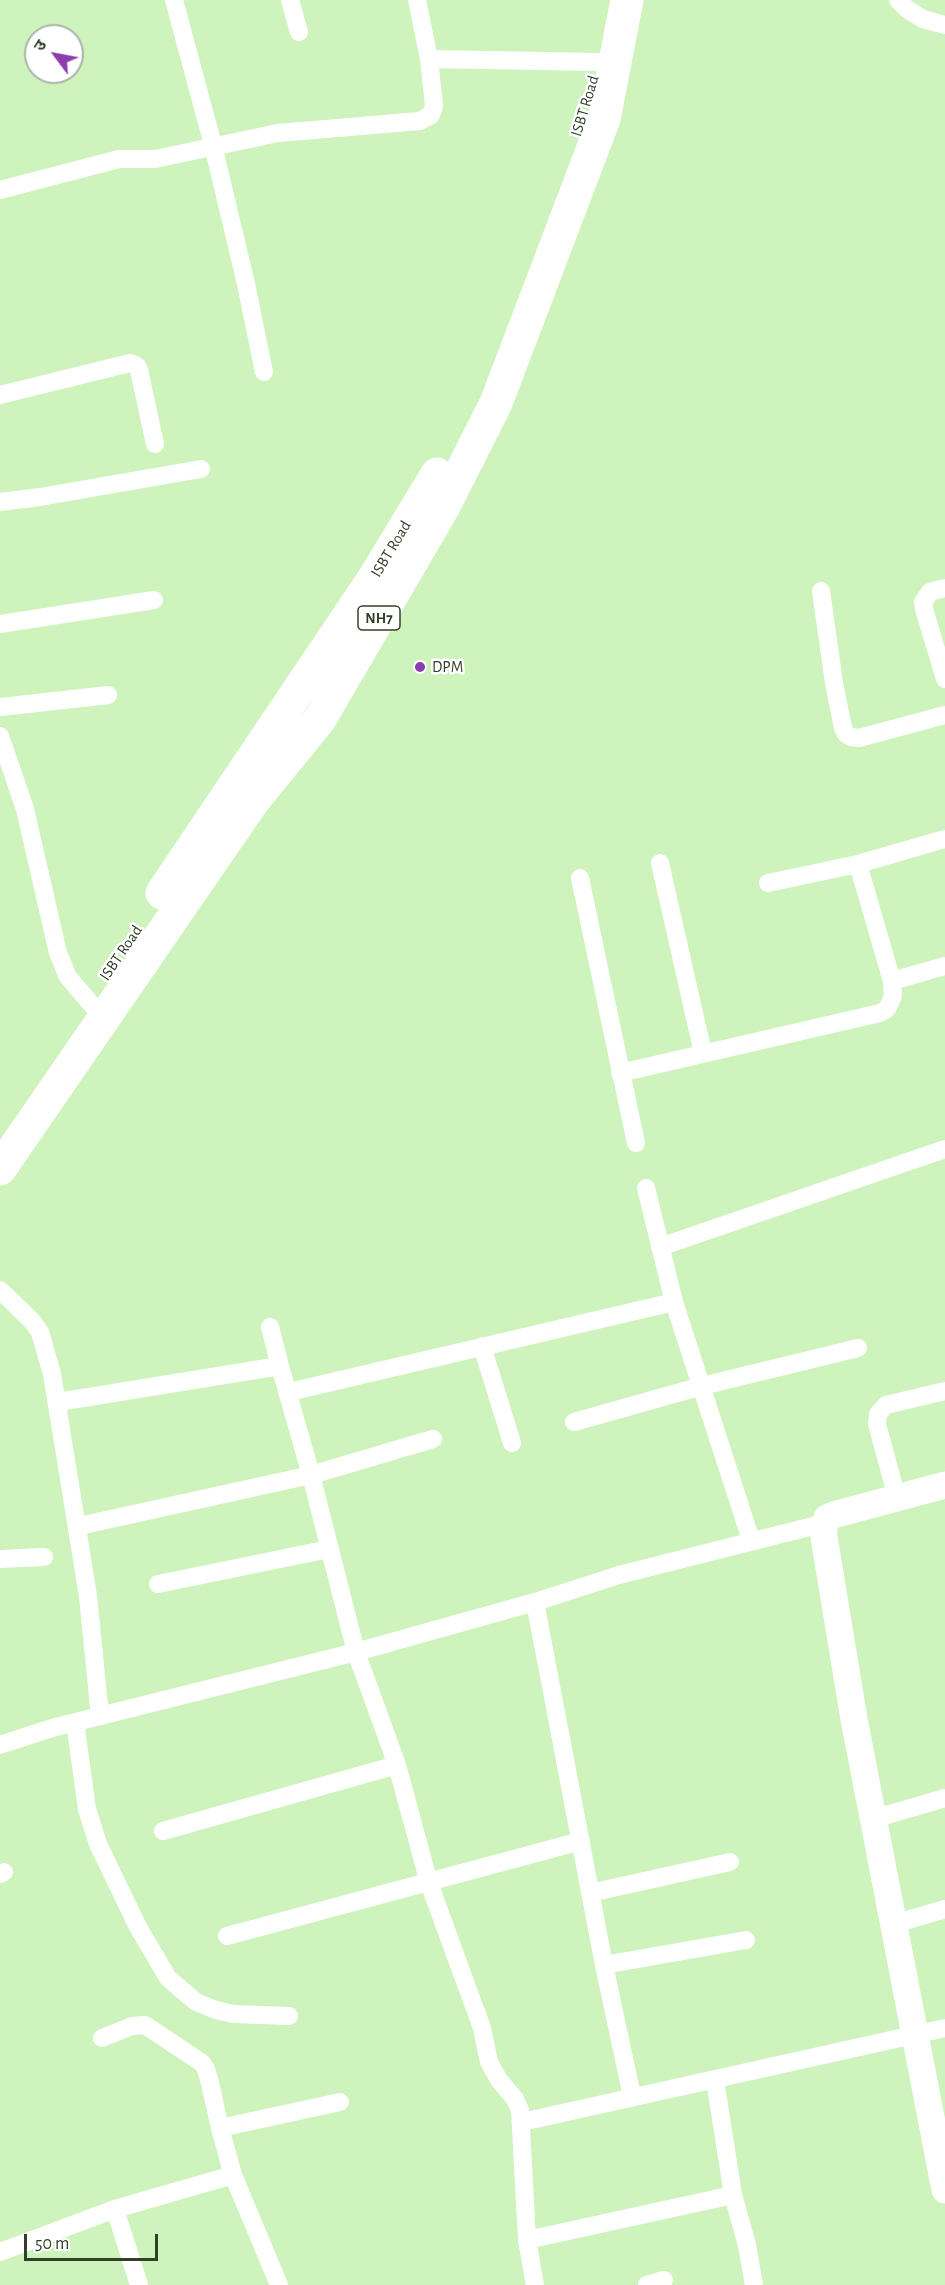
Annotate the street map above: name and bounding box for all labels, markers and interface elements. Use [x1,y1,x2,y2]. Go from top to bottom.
north arrow [24,24,84,84]
text: उ [31,37,50,54]
street label: ISBT Road [567,73,603,139]
street label: ISBT Road [367,517,415,581]
road number: NH7 [358,606,400,630]
place label: DPM [432,657,463,677]
marker: DPM [413,660,427,674]
street label: ISBT Road [96,922,146,984]
scale bar [27,2222,160,2260]
text: 50 m [35,2235,69,2253]

